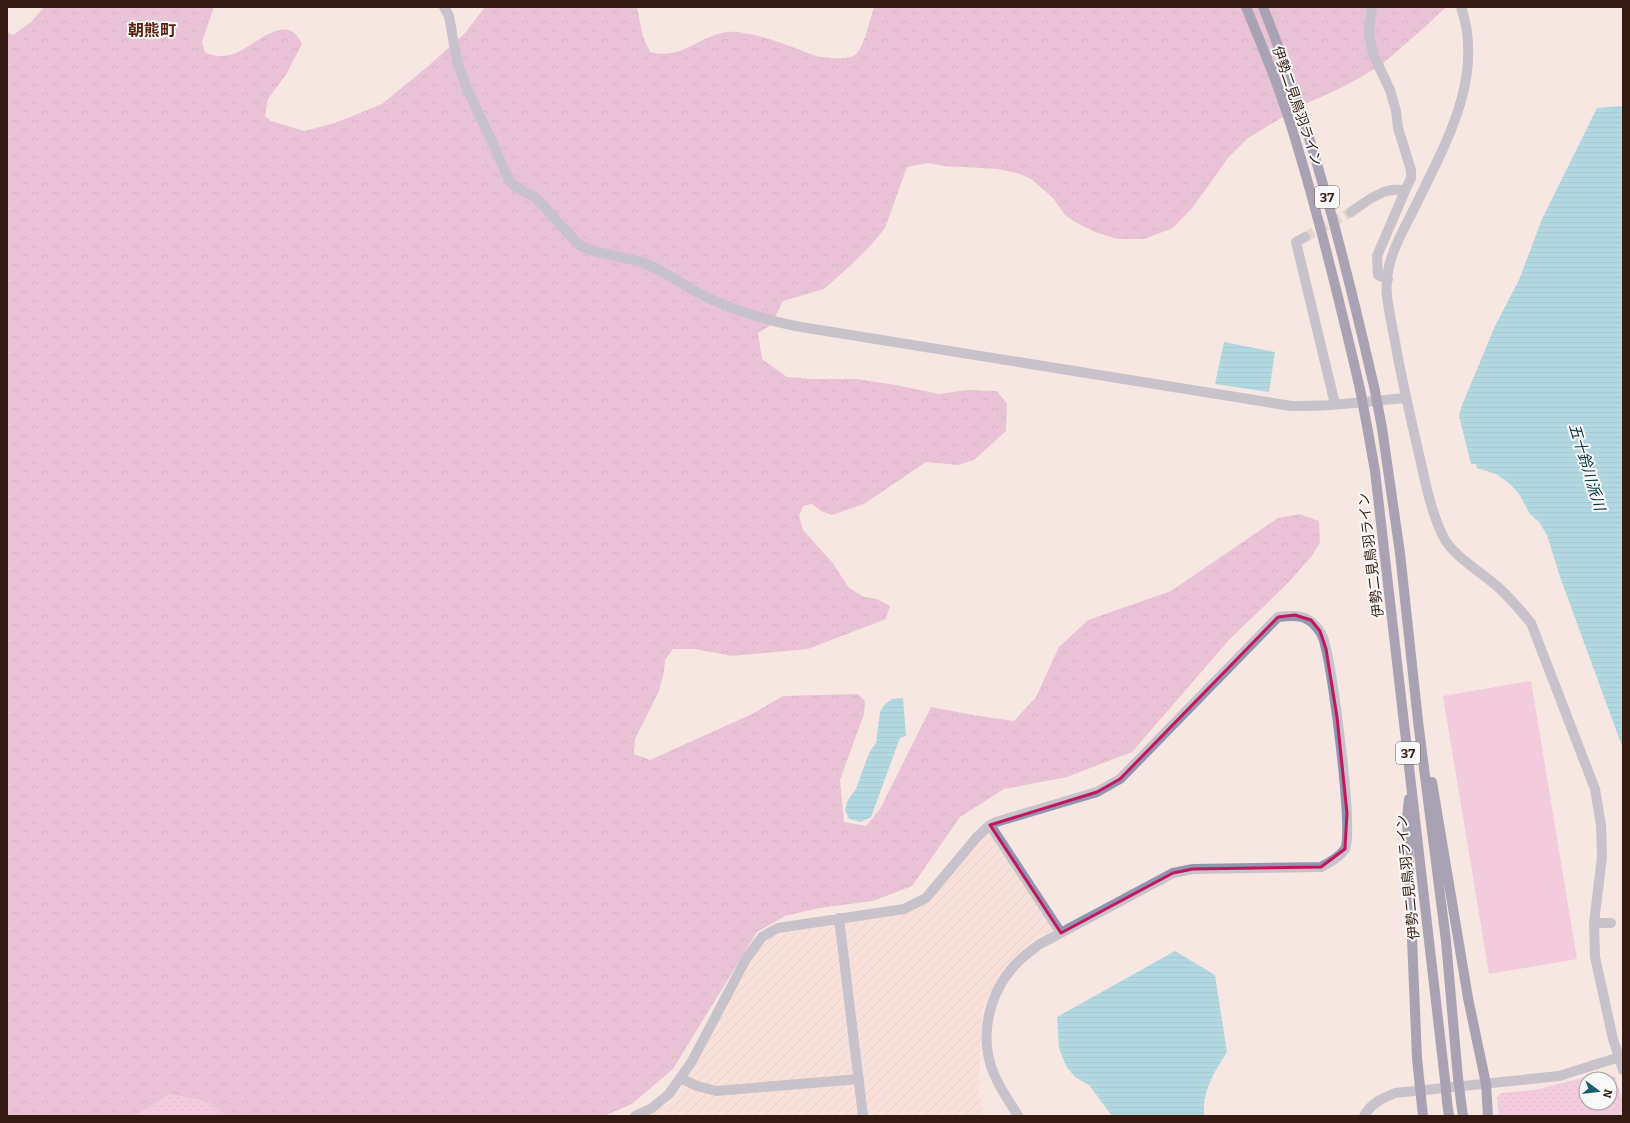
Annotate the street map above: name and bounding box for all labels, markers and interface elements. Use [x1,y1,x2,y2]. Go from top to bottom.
district label: 朝熊町 [128,21,176,40]
street label: 伊勢二見鳥羽ライン [1268,44,1326,168]
road number: 37 [1315,186,1339,208]
water label: 五十鈴川派川 [1565,421,1609,515]
street label: 伊勢二見鳥羽ライン [1355,491,1387,619]
road number: 37 [1396,742,1420,764]
street label: 伊勢二見鳥羽ライン [1393,813,1423,941]
north arrow [1578,1071,1618,1111]
text: N [1600,1088,1615,1100]

